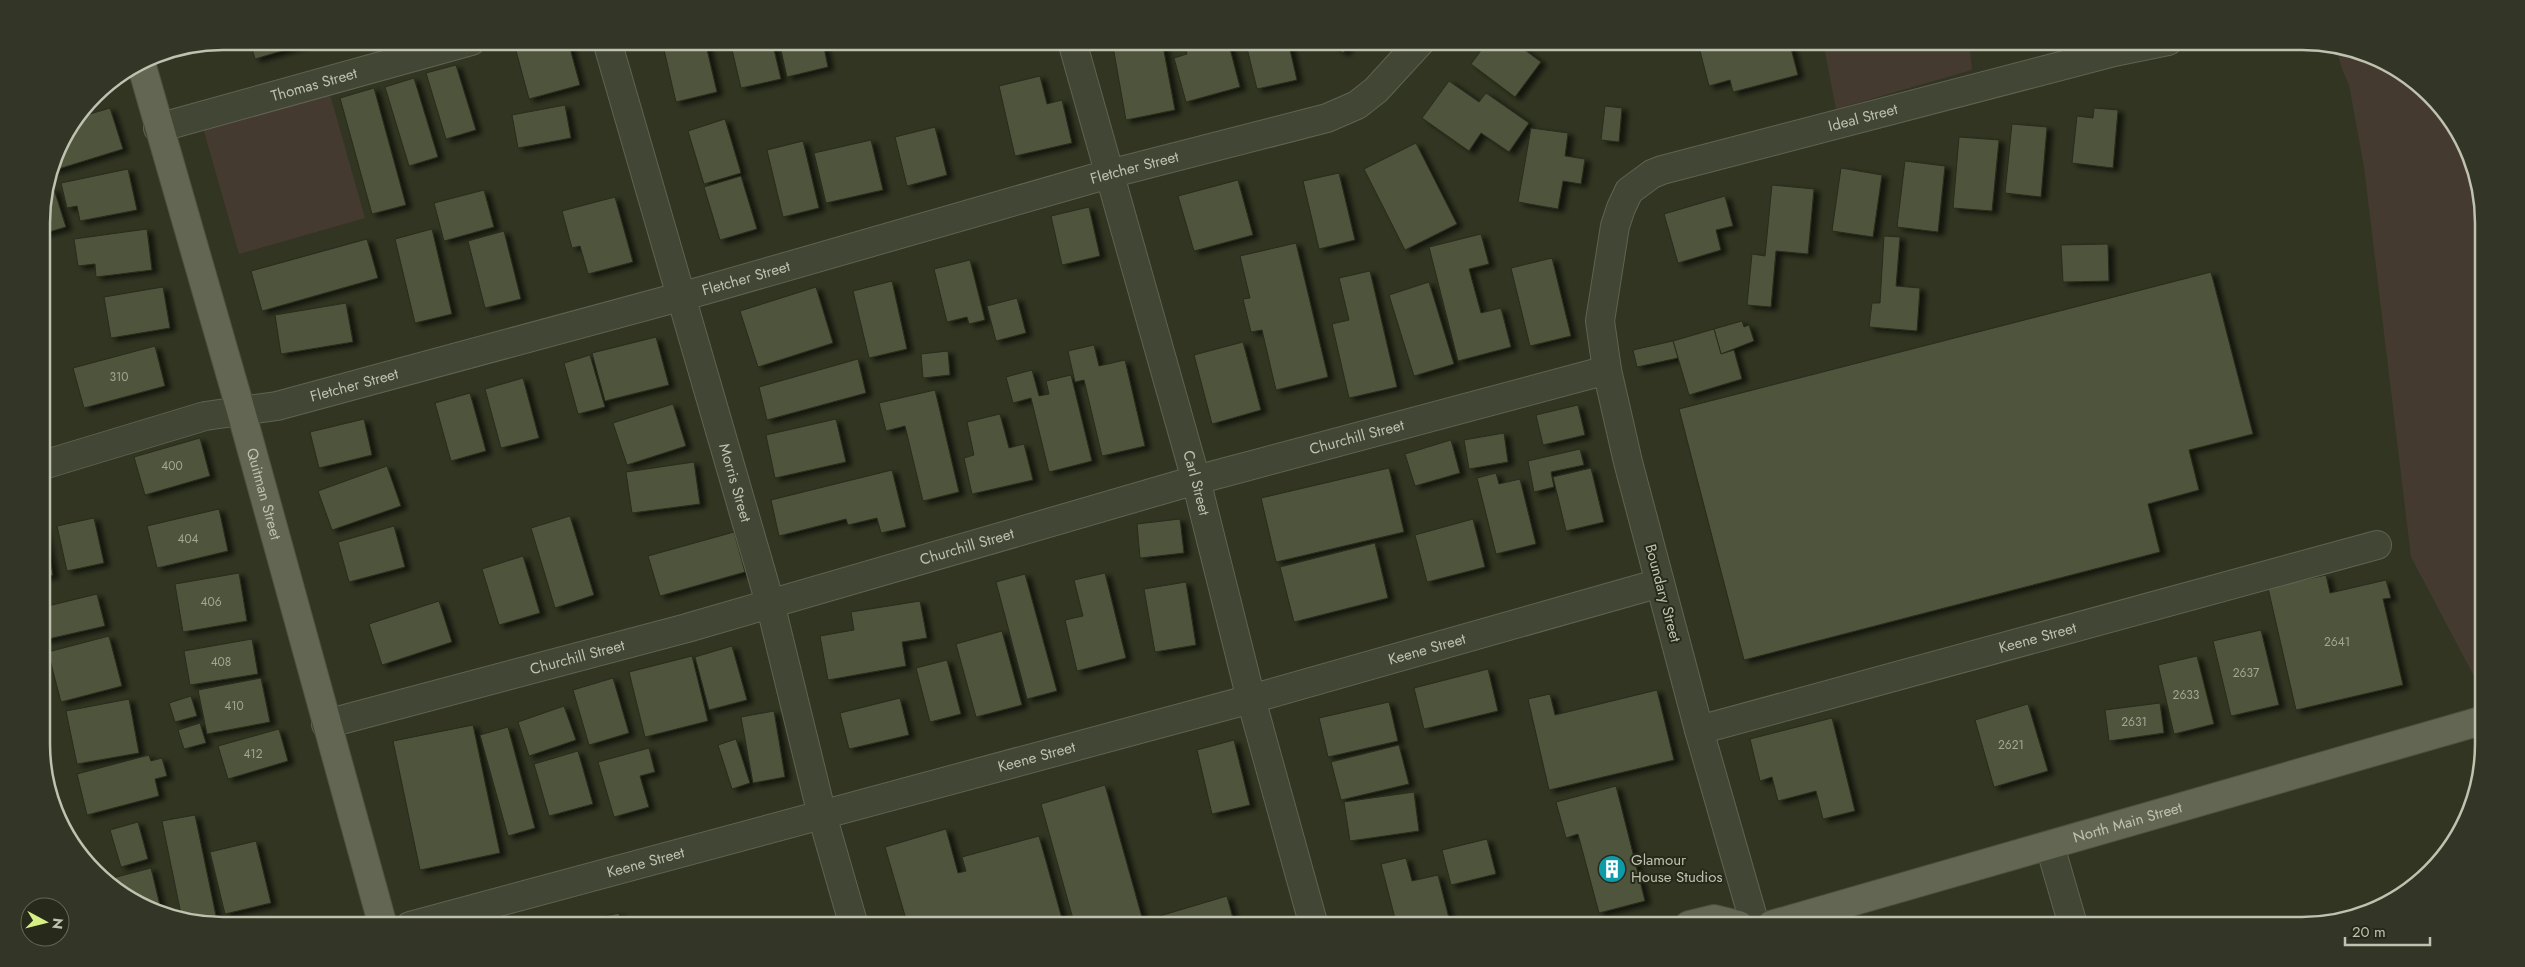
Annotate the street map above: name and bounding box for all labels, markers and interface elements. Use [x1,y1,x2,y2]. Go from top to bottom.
street label: Thomas Street [269,62,360,107]
street label: Ideal Street [1826,98,1900,137]
street label: Fletcher Street [1088,145,1181,190]
street label: Fletcher Street [699,255,793,301]
street label: Fletcher Street [308,362,401,408]
house number: 310 [109,368,129,386]
street label: Churchill Street [1307,414,1407,460]
street label: Morris Street [713,441,757,525]
street label: Quitman Street [241,445,287,543]
street label: Carl Street [1177,448,1216,518]
house number: 400 [161,457,183,475]
street label: Churchill Street [917,522,1017,571]
house number: 404 [177,530,199,548]
street label: Boundary Street [1639,542,1687,645]
house number: 406 [200,593,222,611]
street label: Keene Street [1996,616,2079,659]
street label: Keene Street [1386,628,1469,671]
house number: 2641 [2324,633,2350,651]
street label: Churchill Street [527,634,627,680]
house number: 408 [211,653,231,671]
house number: 2637 [2233,664,2260,682]
house number: 2633 [2173,686,2200,704]
house number: 410 [224,697,244,715]
house number: 2631 [2121,713,2147,731]
street label: Keene Street [995,736,1078,778]
house number: 2621 [1998,736,2024,754]
house number: 412 [243,745,263,763]
street label: North Main Street [2070,796,2185,849]
street label: Keene Street [604,841,687,883]
place label: Glamour House Studios [1631,849,1722,888]
building icon: Glamour House Studios [1597,854,1627,884]
north arrow [20,897,70,947]
scale bar [2345,914,2430,946]
text: N [47,917,69,930]
text: 20 m [2352,921,2386,943]

